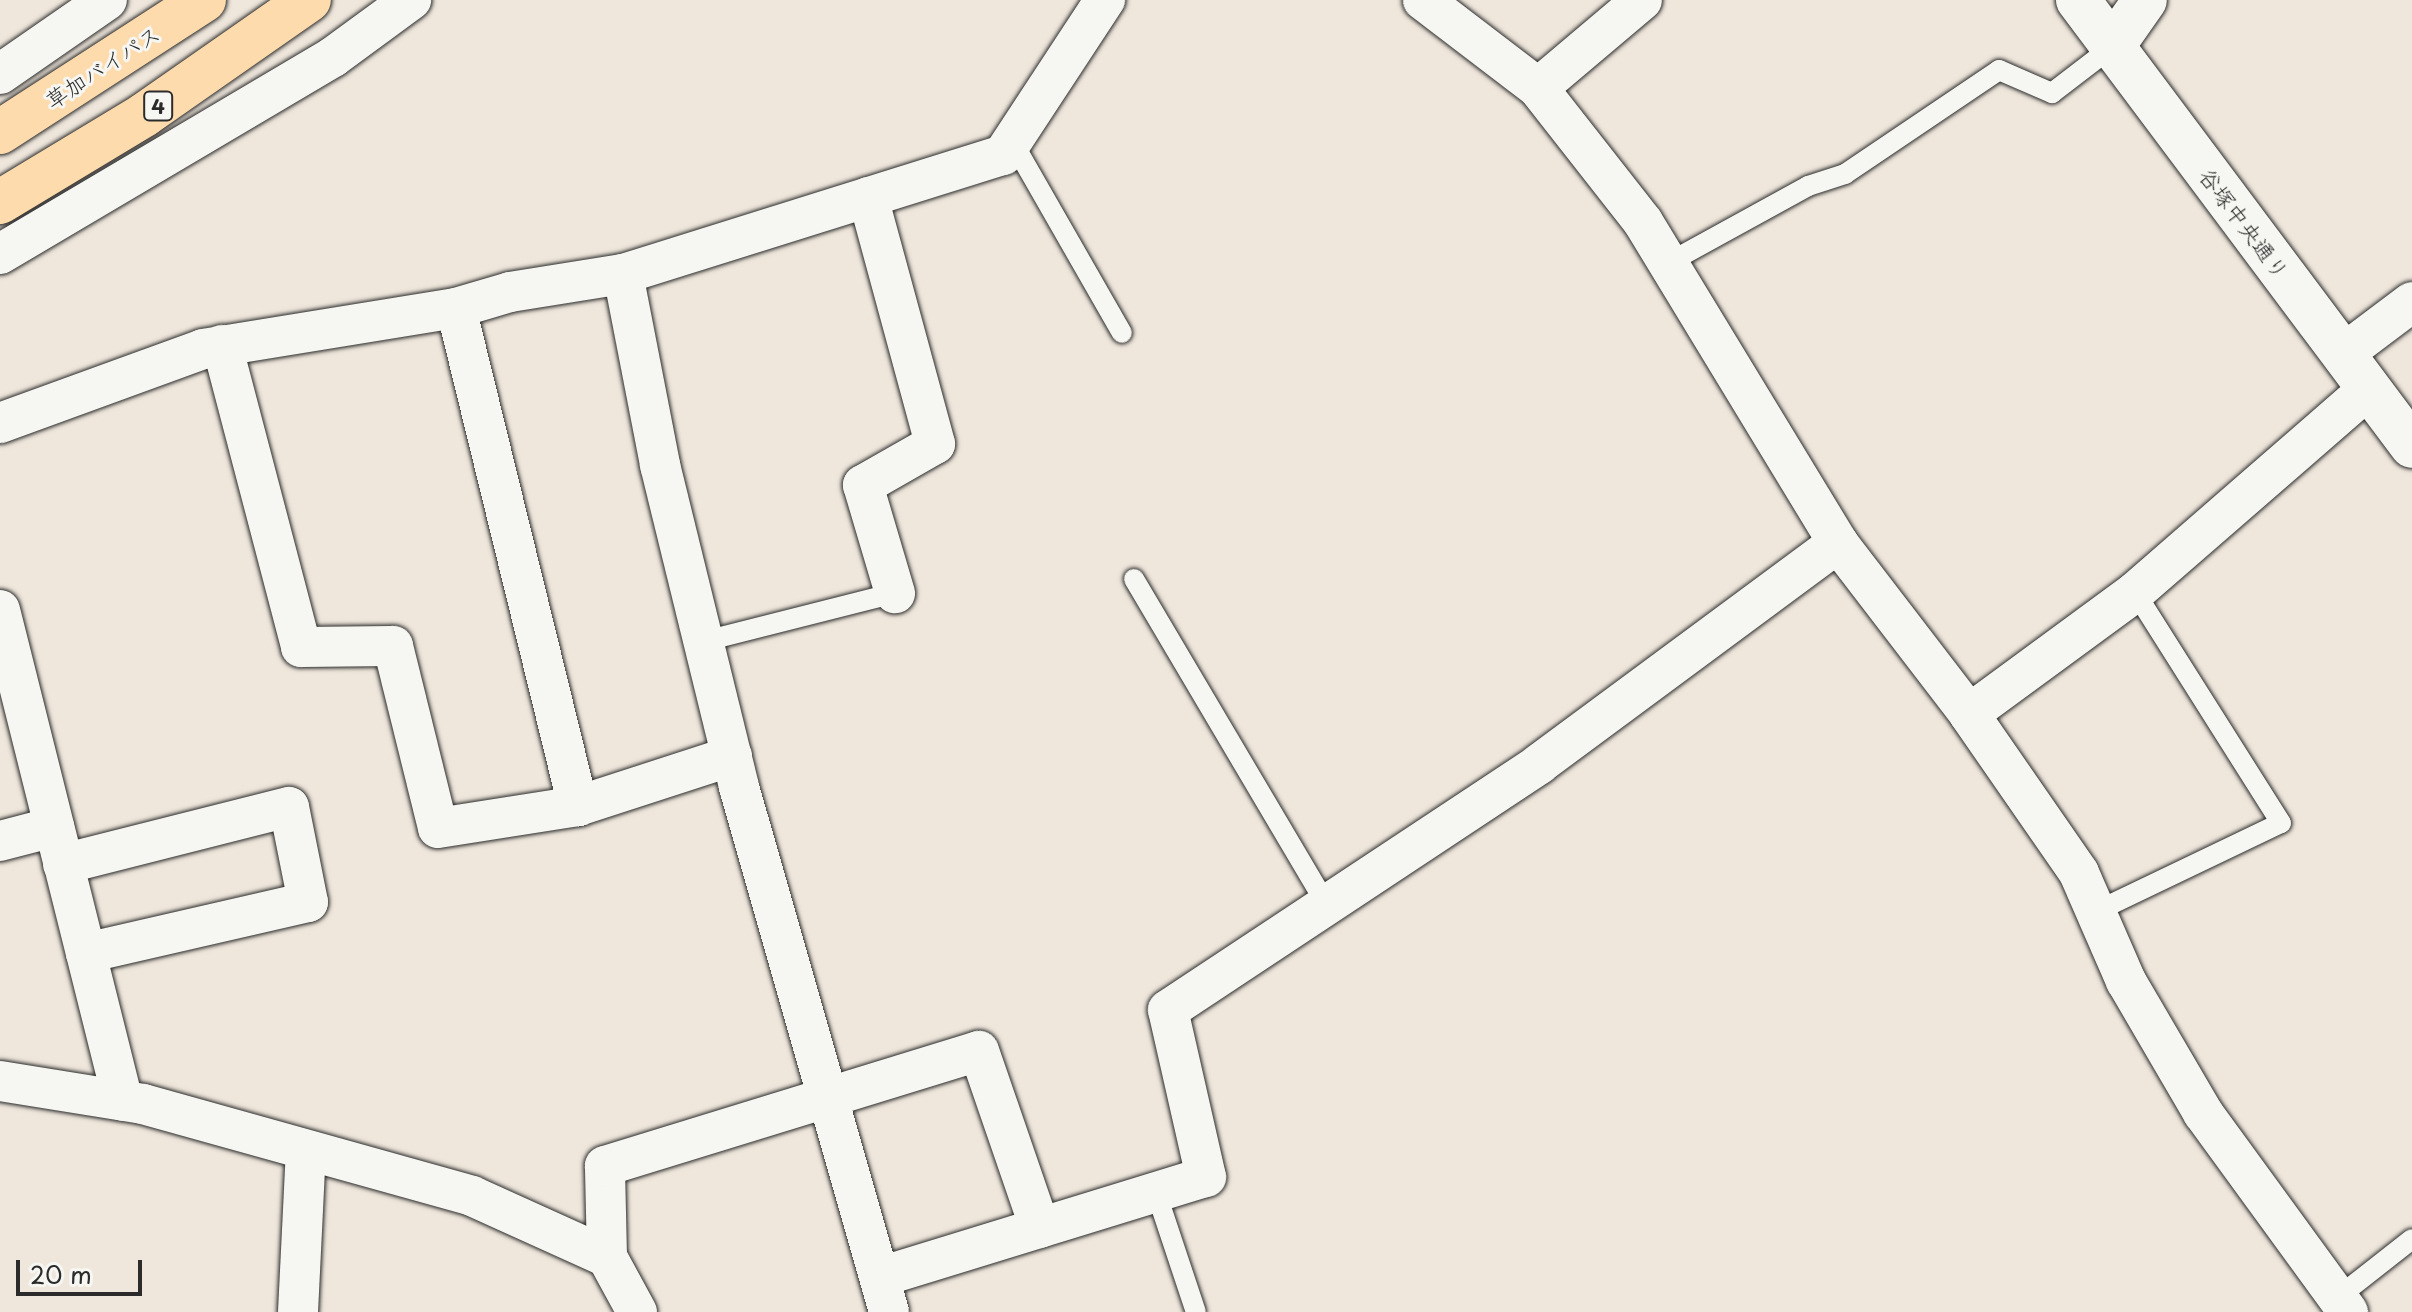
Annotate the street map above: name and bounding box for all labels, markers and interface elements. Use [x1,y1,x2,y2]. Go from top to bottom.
street label: 草加バイパス [39,19,165,113]
road number: 4 [142,90,174,122]
street label: 谷塚中央通り [2195,162,2295,284]
scale bar [20,1244,146,1294]
text: 20 m [30,1256,92,1292]

